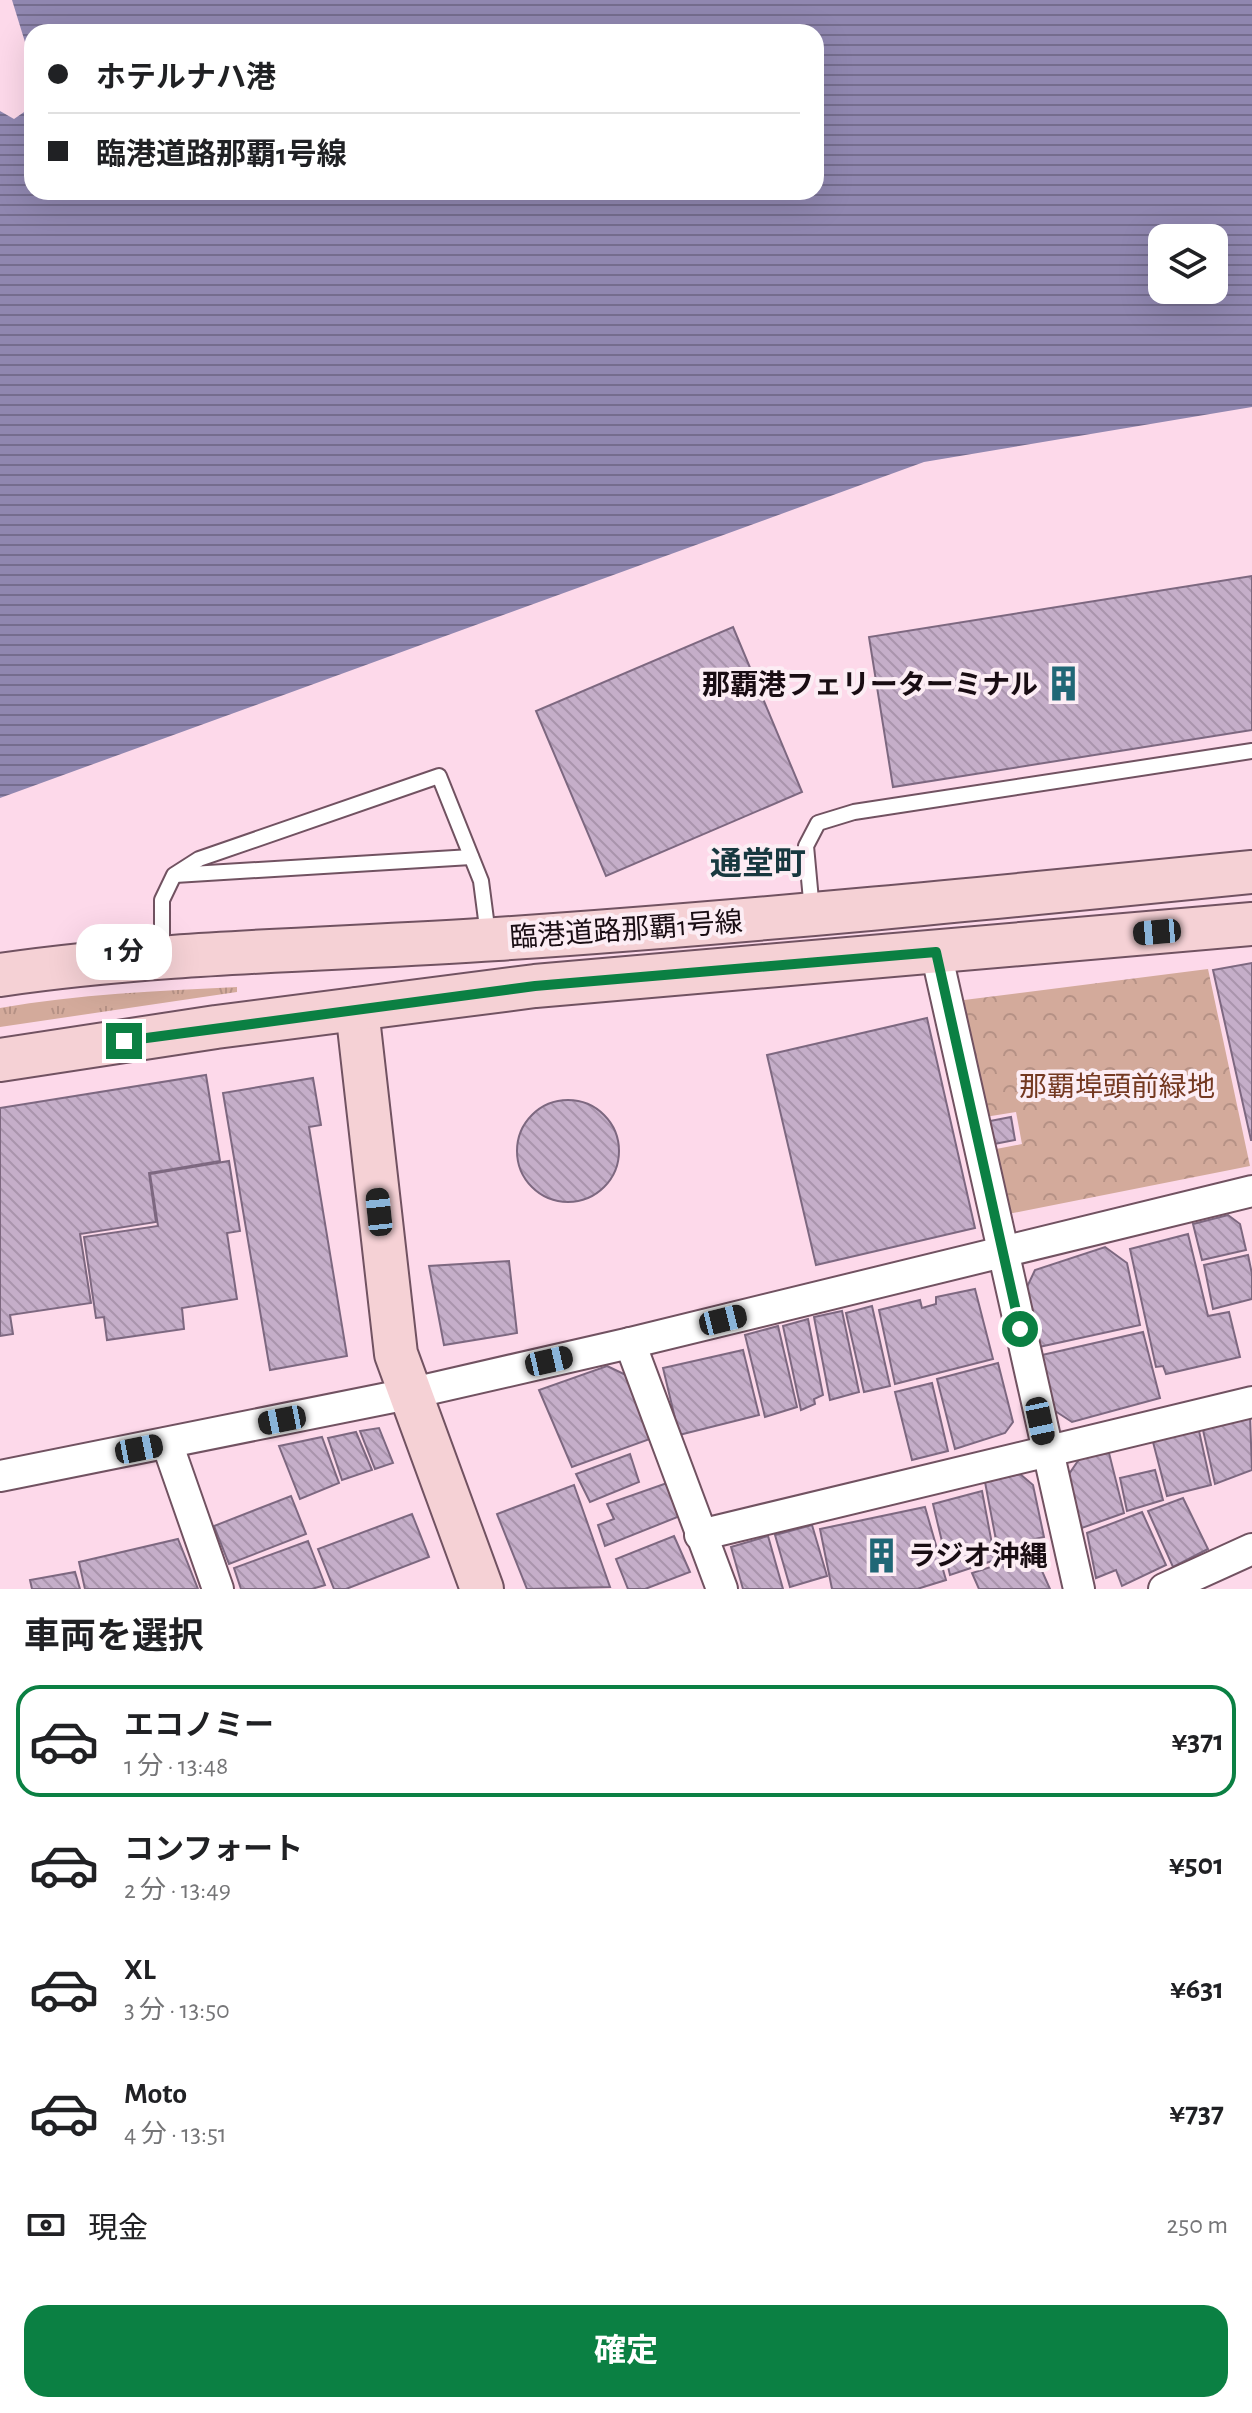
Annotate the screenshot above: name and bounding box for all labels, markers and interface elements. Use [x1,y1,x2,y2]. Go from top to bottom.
text: ホテルナハ港 [96,63,276,93]
text: 臨港道路那覇1号線 [96,140,347,170]
map controls [1148,224,1228,304]
button: layers [1148,224,1228,304]
building icon: 那覇港フェリーターミナル [1045,665,1083,703]
place label: 那覇港フェリーターミナル [702,670,1038,700]
district label: 通堂町 [710,846,806,880]
street label: 臨港道路那覇1号線 [508,907,744,953]
car [1132,918,1182,946]
callout: 1 分 [76,925,172,981]
text: 1 分 [104,939,144,965]
route end [106,1023,142,1059]
park label: 那覇埠頭前緑地 [1019,1072,1215,1102]
car [365,1187,393,1237]
car [697,1303,749,1337]
route start [1002,1311,1038,1347]
car [523,1344,575,1378]
car [1023,1395,1057,1447]
car [256,1404,308,1436]
car [113,1433,165,1465]
building icon: ラジオ沖縄 [863,1536,901,1574]
place label: ラジオ沖縄 [908,1541,1047,1571]
text: 車両を選択 [24,1619,204,1655]
icon: car [28,1705,100,1777]
text: エコノミー [124,1711,274,1741]
text: ¥371 [1172,1726,1224,1756]
text: 1 分 · 13:48 [124,1753,228,1779]
icon: car [28,1829,100,1901]
text: コンフォート [124,1835,303,1865]
text: ¥501 [1169,1850,1224,1880]
text: 2 分 · 13:49 [124,1877,231,1903]
icon: car [28,1953,100,2025]
text: XL [124,1955,156,1985]
text: ¥631 [1170,1974,1224,2004]
text: 3 分 · 13:50 [124,1997,230,2023]
icon: car [28,2077,100,2149]
text: Moto [124,2079,187,2109]
text: ¥737 [1169,2098,1224,2128]
text: 4 分 · 13:51 [124,2121,227,2147]
icon: cash [24,2203,68,2247]
text: 250 m [1166,2212,1228,2238]
text: 現金 [88,2214,148,2244]
button: 確定 [24,2305,1228,2397]

